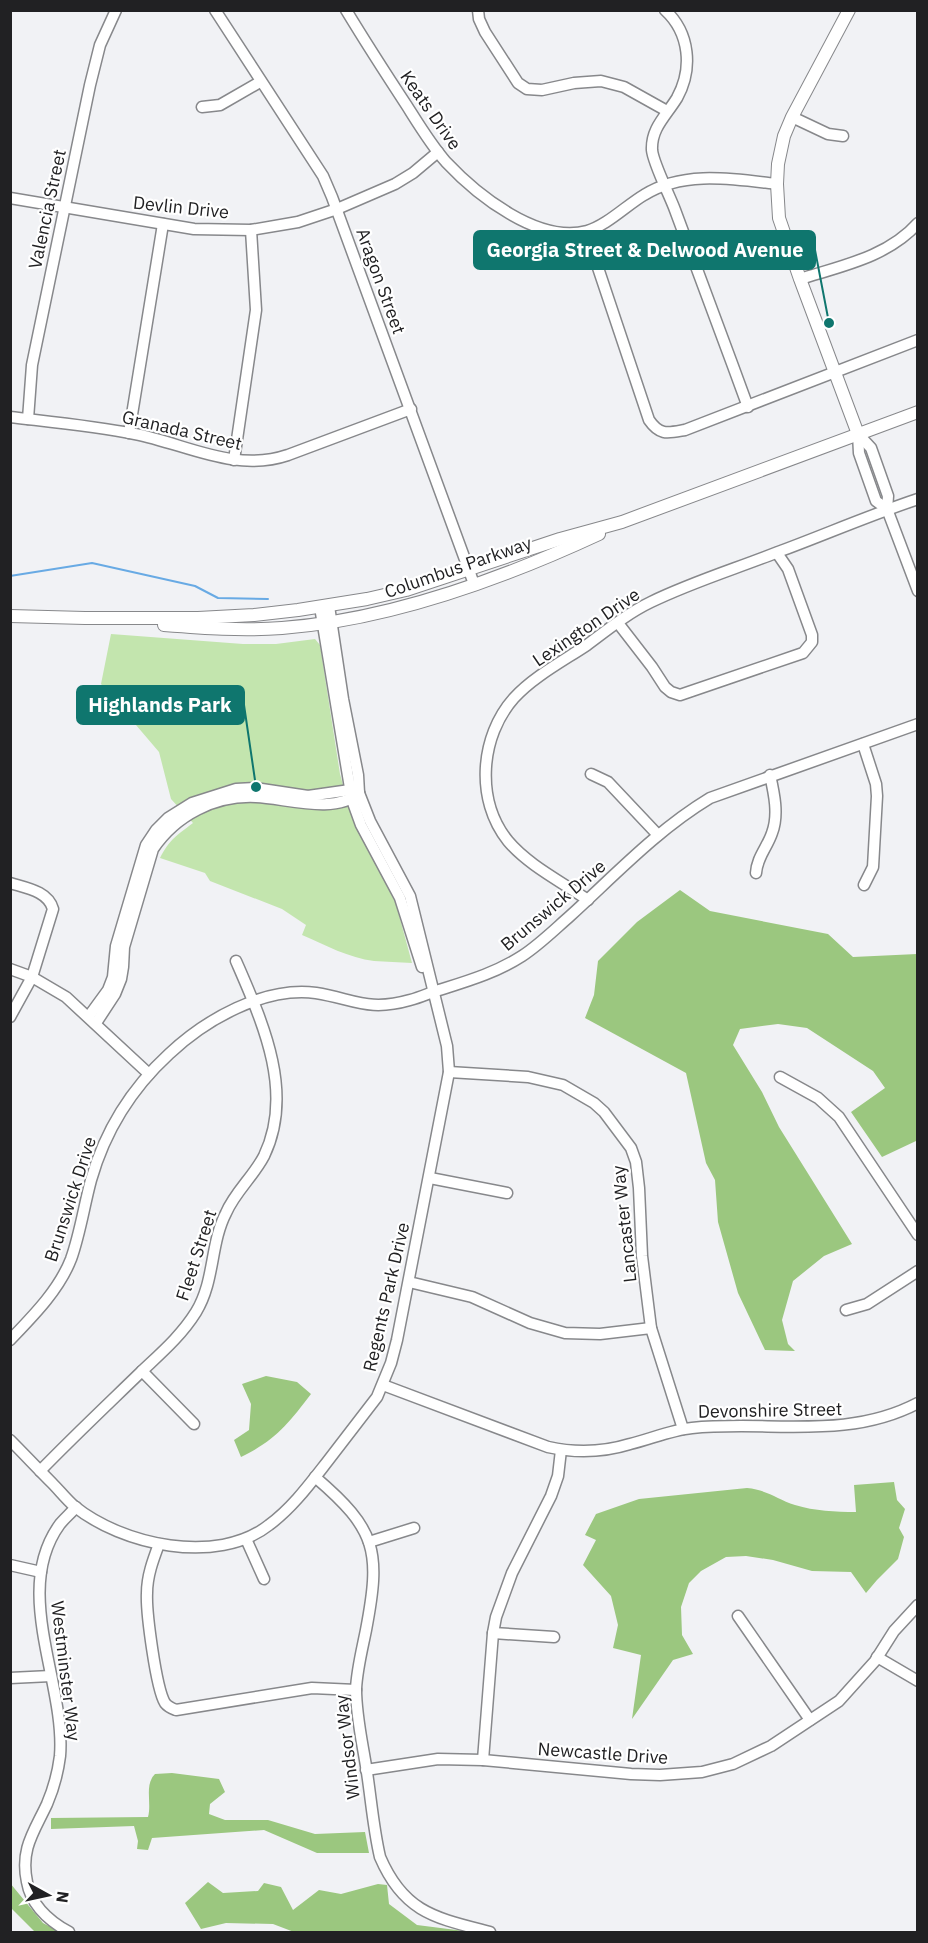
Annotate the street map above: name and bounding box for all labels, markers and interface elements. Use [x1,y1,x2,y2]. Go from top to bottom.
street label: Keats Drive [395,66,467,154]
street label: Valencia Street [23,147,71,271]
street label: Devlin Drive [132,191,230,223]
street label: Aragon Street [351,225,411,337]
callout: Georgia Street & Delwood Avenue [474,231,815,269]
text: Georgia Street & Delwood Avenue [487,236,803,263]
street label: Granada Street [120,405,244,455]
street label: Columbus Parkway [381,531,535,603]
street label: Lexington Drive [528,583,644,671]
callout: Highlands Park [77,686,244,724]
text: Highlands Park [88,691,232,718]
street label: Brunswick Drive [496,854,610,956]
street label: Brunswick Drive [39,1133,101,1265]
street label: Lancaster Way [606,1164,642,1284]
street label: Fleet Street [170,1206,222,1304]
street label: Regents Park Drive [358,1220,414,1374]
street label: Devonshire Street [698,1397,842,1423]
street label: Westminster Way [46,1600,86,1742]
street label: Windsor Way [329,1693,365,1801]
street label: Newcastle Drive [537,1737,669,1769]
north arrow [18,1865,78,1925]
text: N [52,1890,74,1904]

